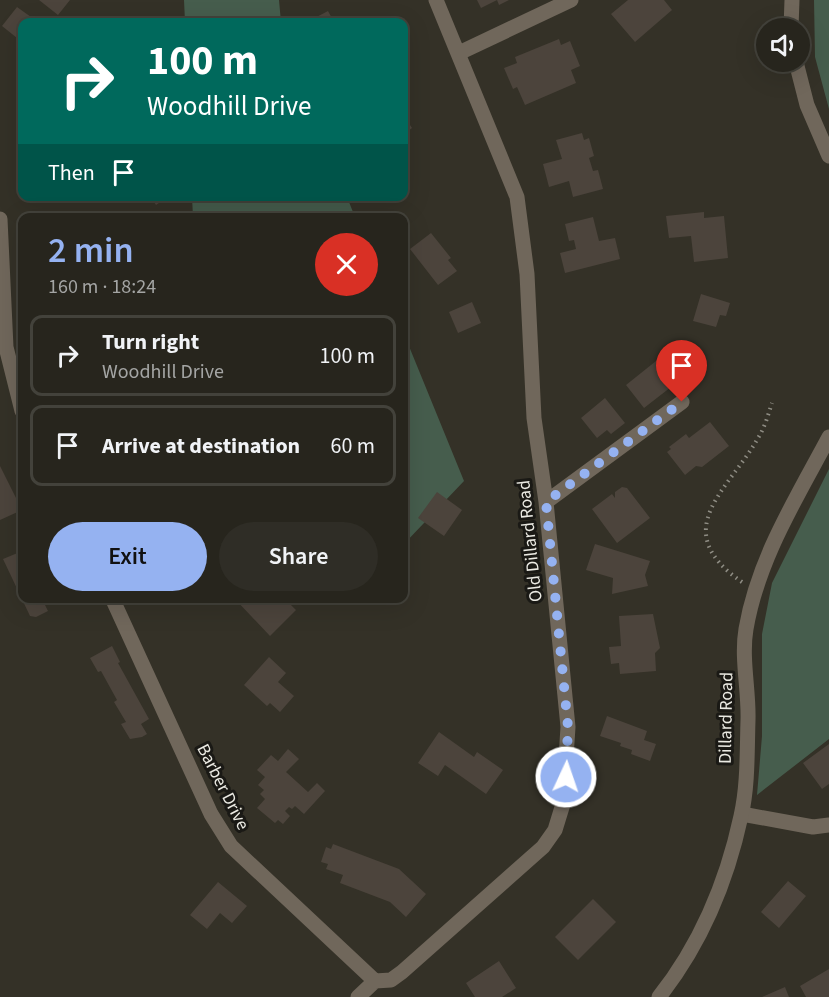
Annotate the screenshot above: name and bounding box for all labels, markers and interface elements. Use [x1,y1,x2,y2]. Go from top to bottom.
map controls [756,18,810,72]
button: sound [756,18,810,72]
text: 100 m [147,31,258,91]
icon: right [48,42,126,120]
text: Woodhill Drive [147,87,312,126]
icon: arrive [107,156,140,189]
text: Then [48,157,95,189]
text: 2 min [48,225,134,276]
button: close [315,233,378,296]
text: 160 m · 18:24 [48,273,156,301]
text: Turn right [102,326,199,358]
icon: right [51,339,84,372]
text: 100 m [320,340,375,372]
pin [656,340,707,402]
icon: arrive [665,349,698,382]
text: Woodhill Drive [102,358,224,386]
icon: arrive [51,429,84,462]
text: Arrive at destination [102,430,300,462]
text: 60 m [330,430,375,462]
street label: Old Dillard Road [511,479,549,603]
button: Exit [48,522,207,591]
button: Share [219,522,378,591]
street label: Dillard Road [713,672,739,764]
street label: Barber Drive [191,740,255,834]
position arrow [534,745,598,809]

